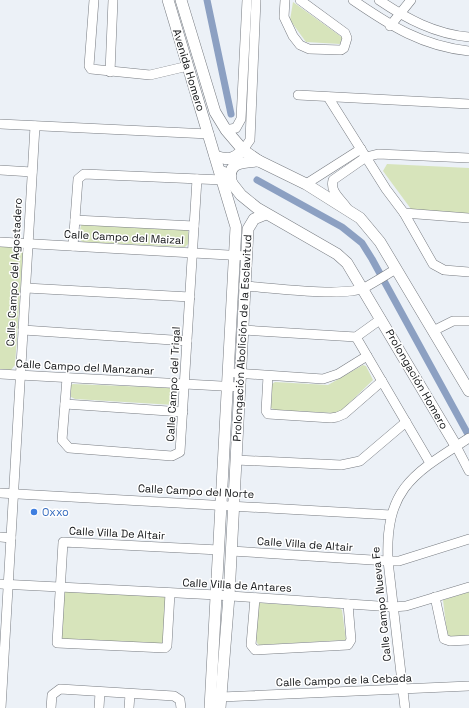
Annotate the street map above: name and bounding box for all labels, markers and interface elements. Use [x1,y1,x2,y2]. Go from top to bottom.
street label: Avenida Homero [170,27,208,113]
street label: Calle Campo del Agostadero [3,197,25,347]
street label: Calle Campo del Maizal [64,227,184,247]
street label: Prolongación Abolición de la Esclavitud [230,234,254,442]
street label: Calle Campo del Trigal [163,326,183,442]
street label: Prolongación Homero [383,326,451,432]
street label: Calle Campo del Manzanar [15,356,155,378]
street label: Calle Campo del Norte [138,481,254,501]
place label: Oxxo [42,505,69,519]
marker: Oxxo [29,507,39,517]
street label: Calle Villa De Altair [69,523,165,543]
street label: Calle Villa de Altair [257,534,353,554]
street label: Calle Campo Nueva Fe [368,546,394,662]
street label: Calle Villa de Antares [182,575,292,595]
street label: Calle Campo de la Cebada [276,671,413,689]

